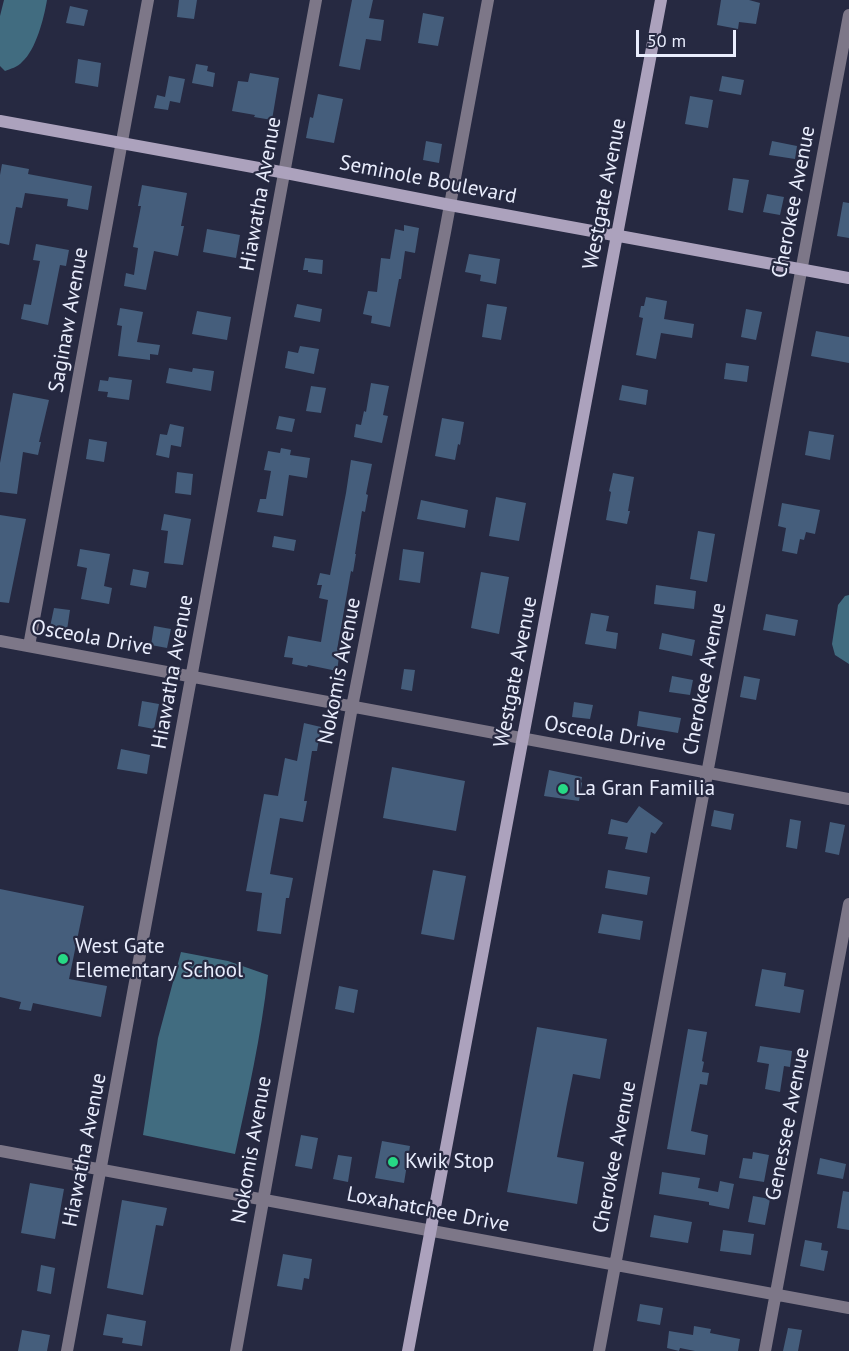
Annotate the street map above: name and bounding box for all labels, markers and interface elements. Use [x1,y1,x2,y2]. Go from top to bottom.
scale bar [639,18,740,56]
text: 50 m [647,29,686,52]
street label: Hiawatha Avenue [235,115,287,273]
street label: Westgate Avenue [578,116,632,272]
street label: Cherokee Avenue [767,124,821,280]
street label: Seminole Boulevard [337,150,519,210]
street label: Saginaw Avenue [44,245,94,395]
street label: Hiawatha Avenue [147,593,199,751]
street label: Westgate Avenue [489,594,543,750]
street label: Nokomis Avenue [313,595,367,747]
street label: Cherokee Avenue [678,601,732,757]
street label: Osceola Drive [29,615,155,661]
street label: Osceola Drive [542,711,668,757]
place label: La Gran Familia [575,776,715,802]
marker: La Gran Familia [556,782,570,796]
place label: West Gate Elementary School [75,934,243,984]
marker: West Gate Elementary School [56,952,70,966]
street label: Genessee Avenue [761,1045,815,1203]
street label: Hiawatha Avenue [58,1071,112,1229]
street label: Nokomis Avenue [227,1074,277,1226]
street label: Cherokee Avenue [588,1079,642,1235]
place label: Kwik Stop [405,1149,494,1175]
marker: Kwik Stop [386,1155,400,1169]
street label: Loxahatchee Drive [345,1182,511,1238]

